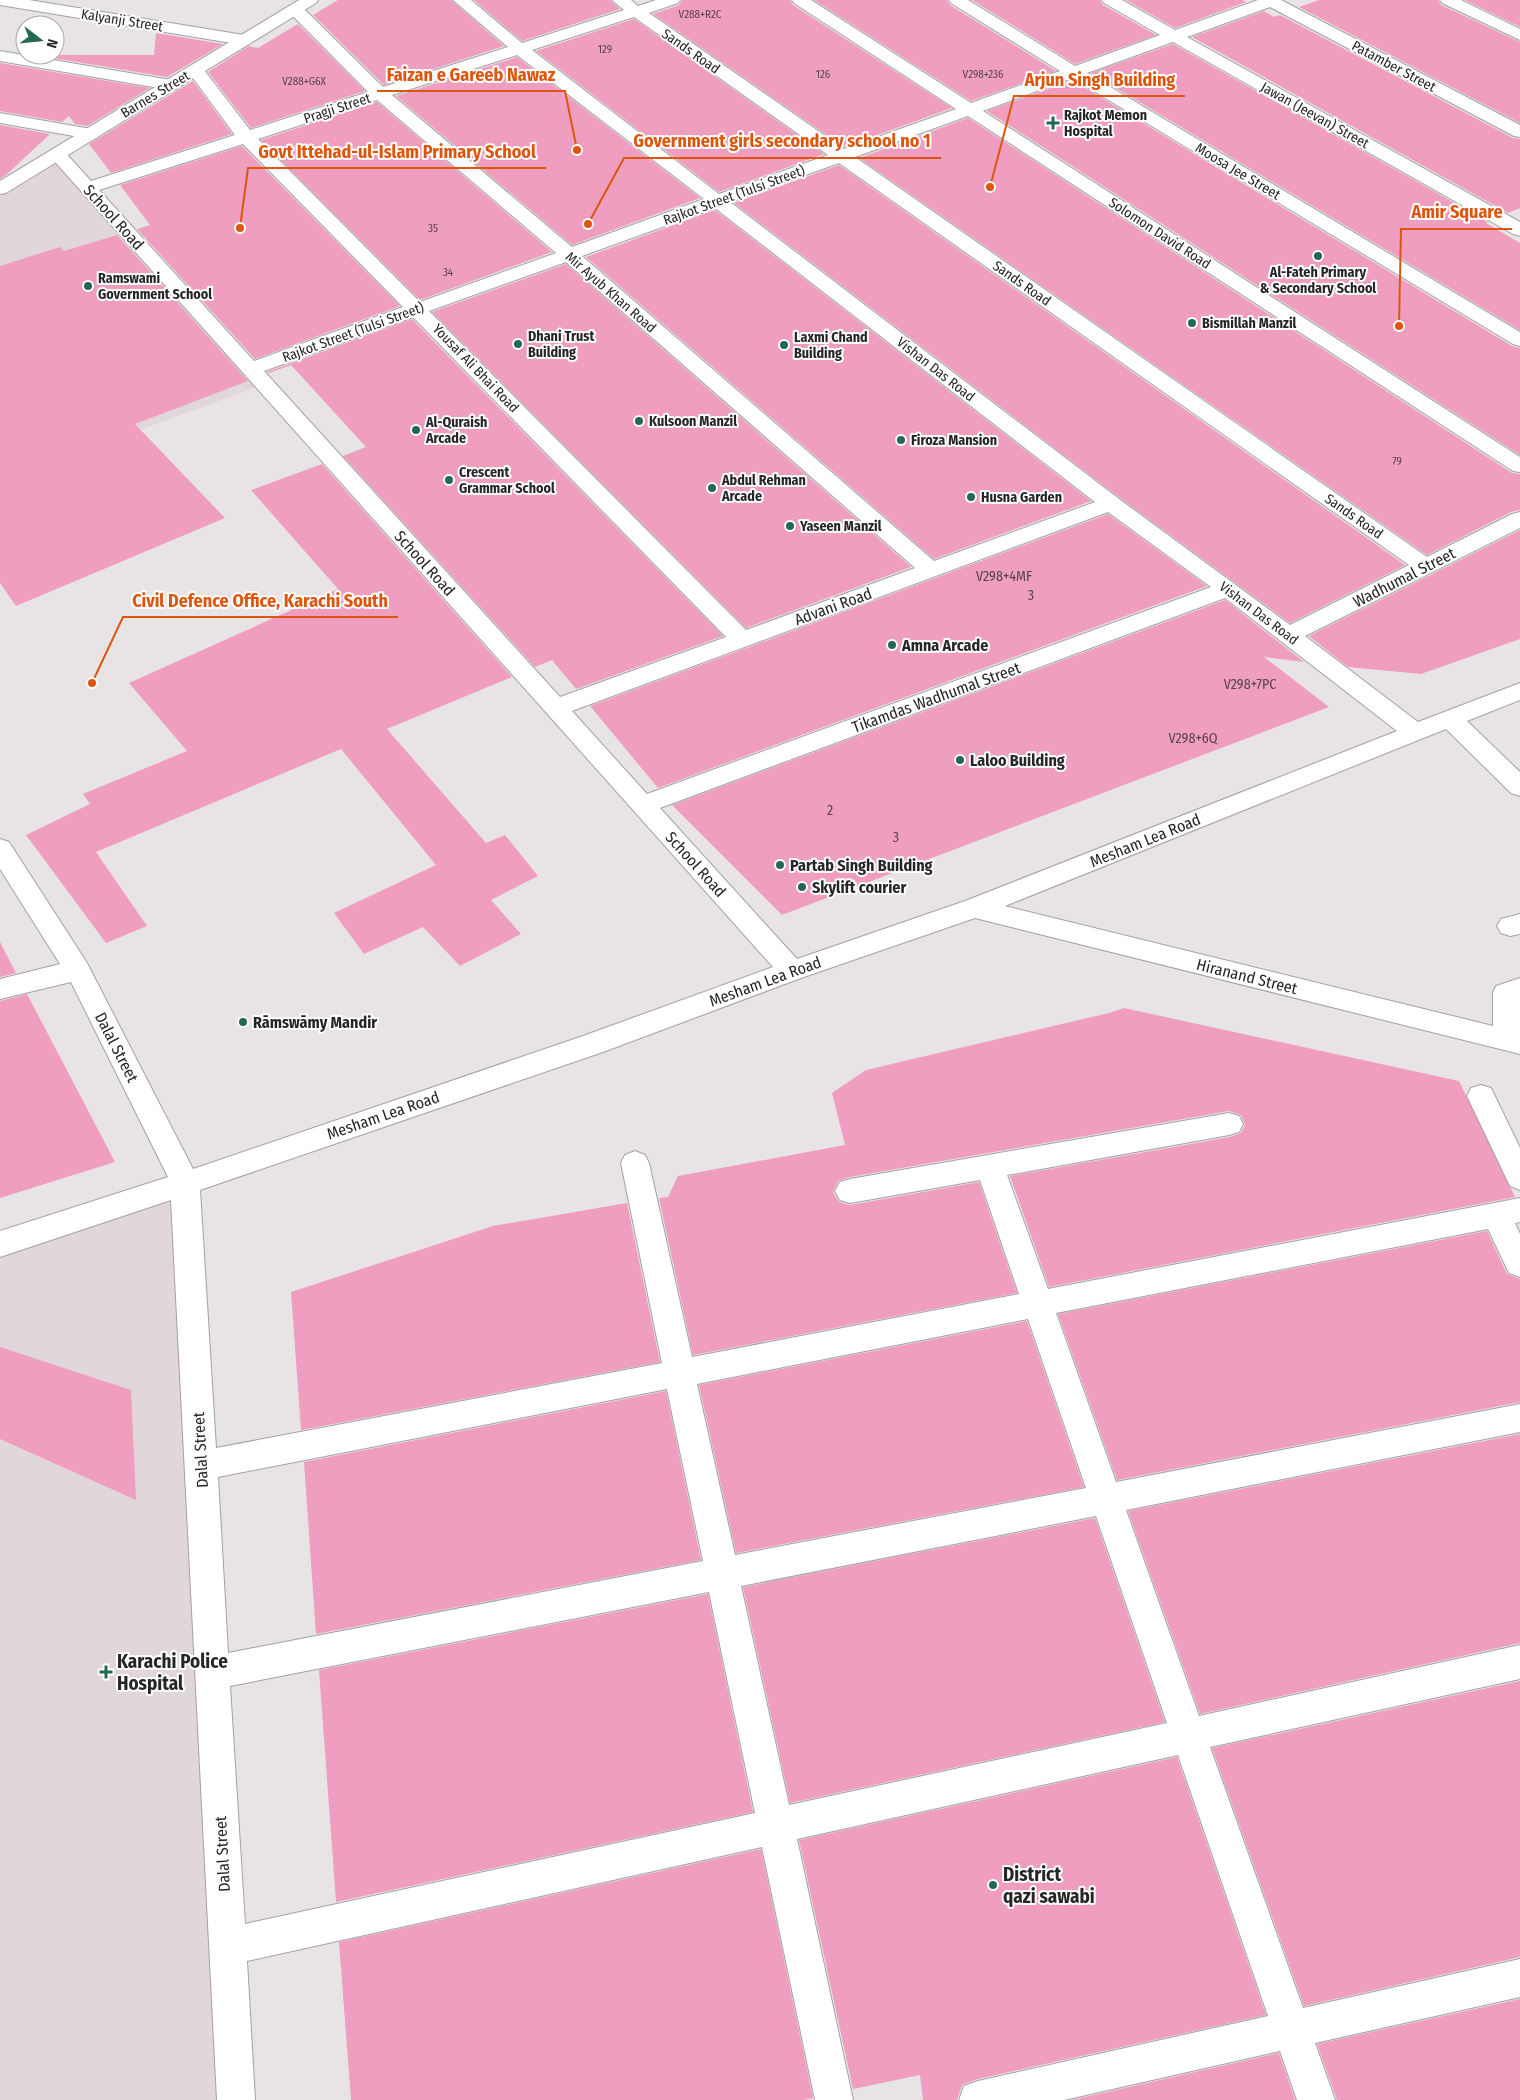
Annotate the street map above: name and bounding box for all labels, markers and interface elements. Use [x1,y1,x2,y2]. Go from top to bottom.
street label: Kalyanji Street [80,6,164,35]
house number: V288+R2C [679,8,722,21]
north arrow [15,15,65,65]
street label: Sands Road [658,25,723,78]
text: N [43,37,61,50]
street label: Patamber Street [1349,37,1439,96]
house number: 129 [598,43,612,56]
callout: Faizan e Gareeb Nawaz [377,58,565,91]
callout: Arjun Singh Building [1014,63,1185,96]
text: Faizan e Gareeb Nawaz [387,64,556,86]
street label: Barnes Street [118,67,193,122]
house number: 126 [816,68,831,81]
house number: V298+236 [963,68,1004,81]
text: Arjun Singh Building [1024,69,1175,91]
house number: V288+G6X [282,75,326,88]
street label: Jawan (Jeevan) Street [1258,79,1372,152]
street label: Pragji Street [301,90,373,127]
place label: Rajkot Memon Hospital [1064,107,1147,140]
marker: Rajkot Memon Hospital [1046,116,1060,130]
callout: Government girls secondary school no 1 [624,125,941,158]
text: Government girls secondary school no 1 [633,130,931,152]
callout: Govt Ittehad-ul-Islam Primary School [248,135,546,168]
street label: Moosa Jee Street [1192,139,1284,204]
text: Govt Ittehad-ul-Islam Primary School [258,141,536,163]
street label: Rajkot Street (Tulsi Street) [661,162,807,229]
street label: School Road [79,181,148,254]
street label: Solomon David Road [1105,194,1214,273]
callout: Amir Square [1401,196,1512,229]
text: Amir Square [1410,201,1503,223]
house number: 35 [428,222,438,235]
street label: Mir Ayub Khan Road [562,248,660,336]
marker: Al-Fateh Primary & Secondary School [1312,250,1324,262]
street label: Sands Road [989,257,1054,310]
place label: Al-Fateh Primary & Secondary School [1260,264,1376,297]
house number: 34 [443,266,454,279]
place label: Ramswami Government School [98,270,212,303]
marker: Ramswami Government School [82,280,94,292]
street label: Rajkot Street (Tulsi Street) [280,299,426,366]
place label: Bismillah Manzil [1202,315,1297,332]
marker: Bismillah Manzil [1186,317,1198,329]
street label: Yousaf Ali Bhai Road [429,320,522,416]
place label: Dhani Trust Building [528,328,595,361]
place label: Laxmi Chand Building [794,329,868,362]
street label: Vishan Das Road [893,334,978,405]
marker: Dhani Trust Building [512,338,524,350]
marker: Laxmi Chand Building [778,339,790,351]
place label: Kulsoon Manzil [649,413,737,430]
place label: Al-Quraish Arcade [425,414,487,447]
marker: Kulsoon Manzil [633,415,645,427]
marker: Al-Quraish Arcade [410,424,422,436]
place label: Firoza Mansion [911,432,997,449]
marker: Firoza Mansion [895,434,907,446]
house number: 79 [1392,455,1402,468]
place label: Crescent Grammar School [459,464,555,497]
place label: Abdul Rehman Arcade [721,472,806,505]
marker: Crescent Grammar School [443,474,455,486]
marker: Abdul Rehman Arcade [706,482,718,494]
place label: Husna Garden [981,489,1062,506]
street label: Sands Road [1321,490,1386,543]
marker: Husna Garden [965,491,977,503]
place label: Yaseen Manzil [799,518,882,535]
marker: Yaseen Manzil [784,520,796,532]
street label: School Road [390,527,459,600]
street label: Wadhumal Street [1350,543,1459,611]
house number: V298+4MF [976,568,1032,585]
street label: Vishan Das Road [1216,578,1302,649]
callout: Civil Defence Office, Karachi South [123,584,398,617]
street label: Advani Road [792,584,875,629]
house number: 3 [1028,587,1034,604]
text: Civil Defence Office, Karachi South [132,590,388,612]
place label: Amna Arcade [901,636,988,655]
marker: Amna Arcade [886,639,898,651]
street label: Tikamdas Wadhumal Street [849,658,1024,737]
house number: V298+7PC [1224,676,1276,693]
house number: V298+6Q [1168,730,1218,747]
place label: Laloo Building [970,751,1065,770]
marker: Laloo Building [954,754,966,766]
house number: 2 [827,802,833,819]
street label: Mesham Lea Road [1087,810,1203,871]
street label: School Road [661,828,730,901]
house number: 3 [893,829,899,846]
place label: Partab Singh Building [790,856,933,875]
marker: Partab Singh Building [774,859,786,871]
place label: Skylift courier [812,878,906,897]
marker: Skylift courier [796,881,808,893]
street label: Mesham Lea Road [707,952,824,1011]
street label: Hiranand Street [1195,955,1300,998]
street label: Dalal Street [91,1009,143,1086]
place label: Rāmswāmy Mandir [253,1013,377,1032]
marker: Rāmswāmy Mandir [237,1016,249,1028]
street label: Mesham Lea Road [324,1087,442,1144]
street label: Dalal Street [189,1411,212,1488]
place label: Karachi Police Hospital [117,1650,228,1695]
marker: Karachi Police Hospital [99,1665,113,1679]
street label: Dalal Street [211,1815,234,1892]
place label: District qazi sawabi [1003,1863,1095,1908]
marker: District qazi sawabi [987,1879,999,1891]

